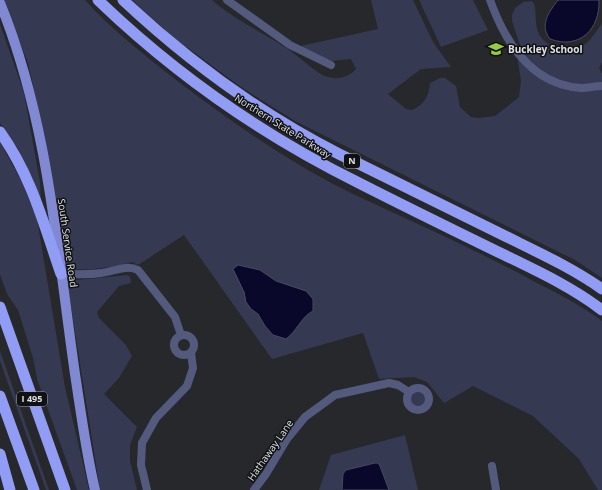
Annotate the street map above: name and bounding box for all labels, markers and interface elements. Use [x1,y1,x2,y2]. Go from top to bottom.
school or university icon: Buckley School [487,40,505,58]
place label: Buckley School [508,42,583,56]
street label: Northern State Parkway [232,91,335,162]
road number: N [344,154,360,168]
street label: South Service Road [55,198,81,288]
road number: I 495 [17,392,47,406]
street label: Hathaway Lane [244,416,296,483]

